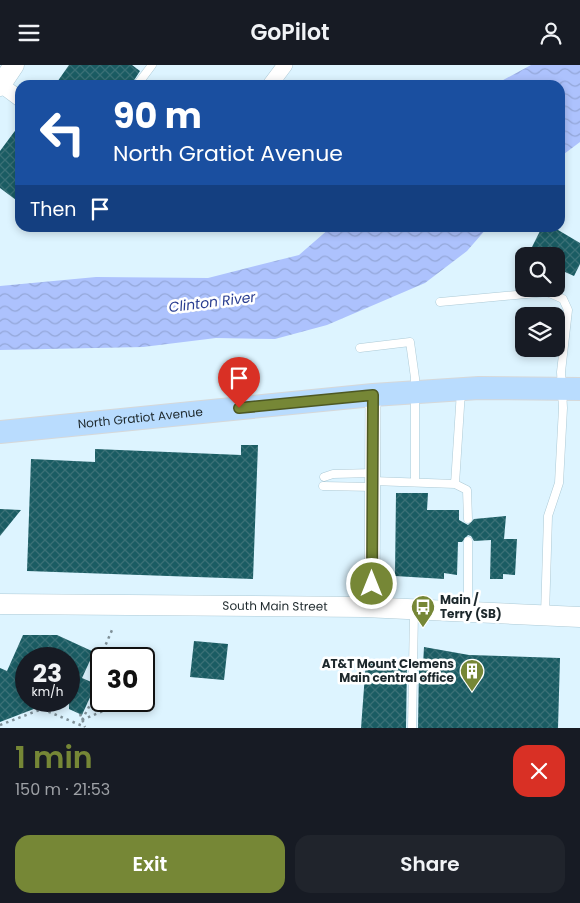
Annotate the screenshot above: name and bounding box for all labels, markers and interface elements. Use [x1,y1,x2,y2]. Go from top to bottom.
text: GoPilot [250,17,330,48]
icon: menu [15,19,43,47]
icon: person [537,19,565,47]
text: 90 m [113,91,202,140]
icon: left [30,100,95,165]
text: North Gratiot Avenue [113,138,343,169]
icon: arrive [86,195,114,223]
text: Then [30,196,76,223]
map controls [515,247,565,357]
button: search [515,247,565,297]
water label: Clinton River [167,287,257,317]
button: layers [515,307,565,357]
pin [218,357,260,408]
icon: arrive [225,364,253,392]
street label: North Gratiot Avenue [77,403,204,432]
position arrow [345,557,397,609]
place label: Main / Terry (SB) [440,591,502,622]
bus stop icon: Main / Terry (SB) [410,594,436,628]
street label: South Main Street [222,597,328,615]
speed limit sign: 30 [90,647,155,712]
place label: AT&T Mount Clemens Main central office [322,655,455,686]
text: 23 [33,656,62,691]
building icon: AT&T Mount Clemens Main central office [459,658,485,692]
text: km/h [32,683,63,700]
text: 1 min [15,736,93,779]
button: close [513,745,565,797]
text: 150 m · 21:53 [15,778,110,801]
button: Exit [15,835,285,893]
button: Share [295,835,565,893]

